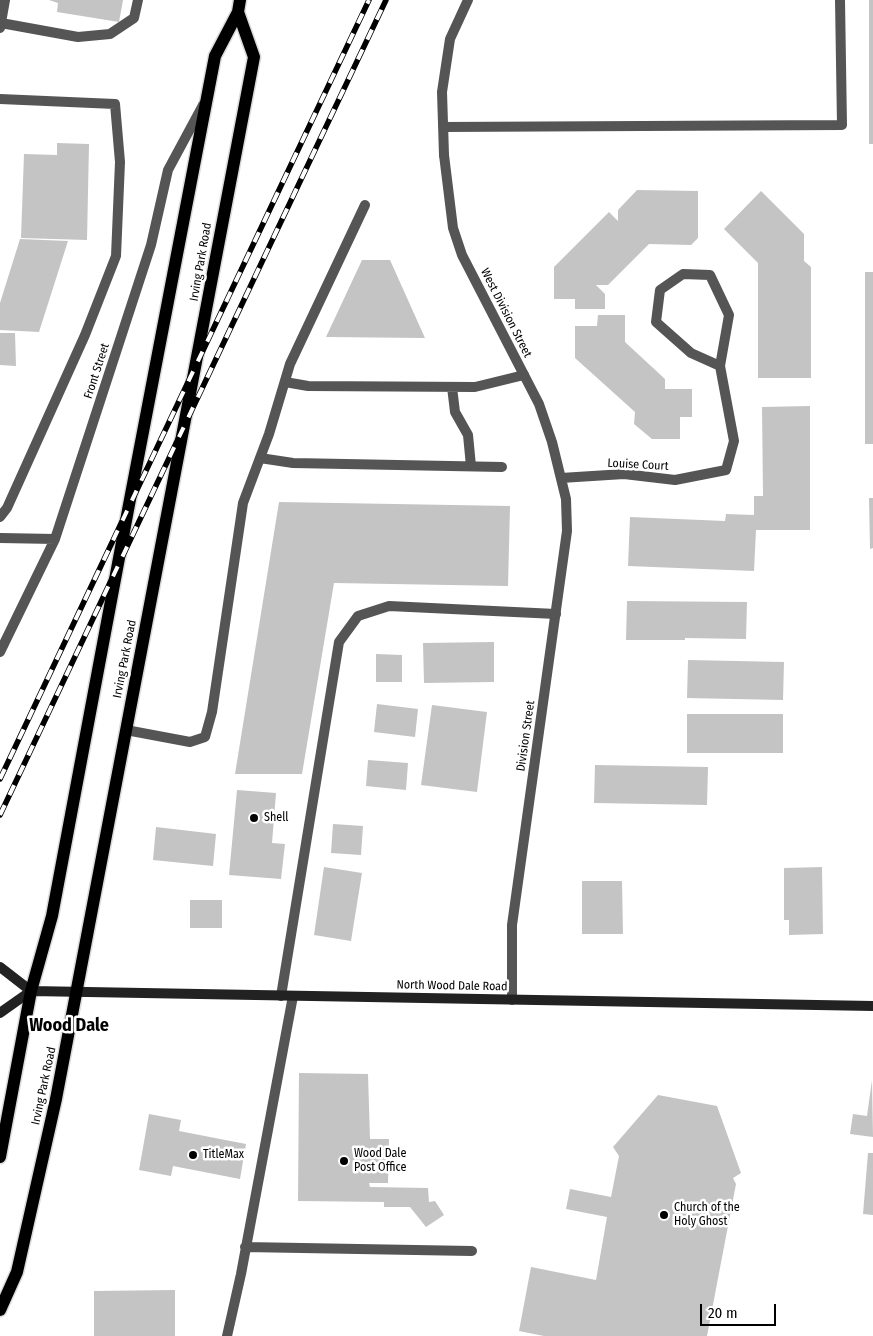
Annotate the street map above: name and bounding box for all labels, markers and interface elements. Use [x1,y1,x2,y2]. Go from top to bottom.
street label: Irving Park Road [187,222,215,302]
street label: West Division Street [477,266,535,360]
street label: Front Street [81,341,113,401]
street label: Louise Court [607,456,669,474]
street label: Irving Park Road [110,619,140,699]
street label: Division Street [514,700,538,772]
place label: Shell [264,811,289,825]
marker: Shell [248,812,260,824]
street label: North Wood Dale Road [396,978,508,994]
district label: Wood Dale [29,1015,109,1037]
street label: Irving Park Road [29,1046,59,1126]
place label: Wood Dale Post Office [354,1147,406,1175]
place label: TitleMax [203,1148,244,1162]
marker: TitleMax [187,1149,199,1161]
marker: Wood Dale Post Office [338,1155,350,1167]
place label: Church of the Holy Ghost [674,1201,740,1229]
marker: Church of the Holy Ghost [658,1209,670,1221]
scale bar [703,1294,779,1326]
text: 20 m [708,1304,738,1322]

